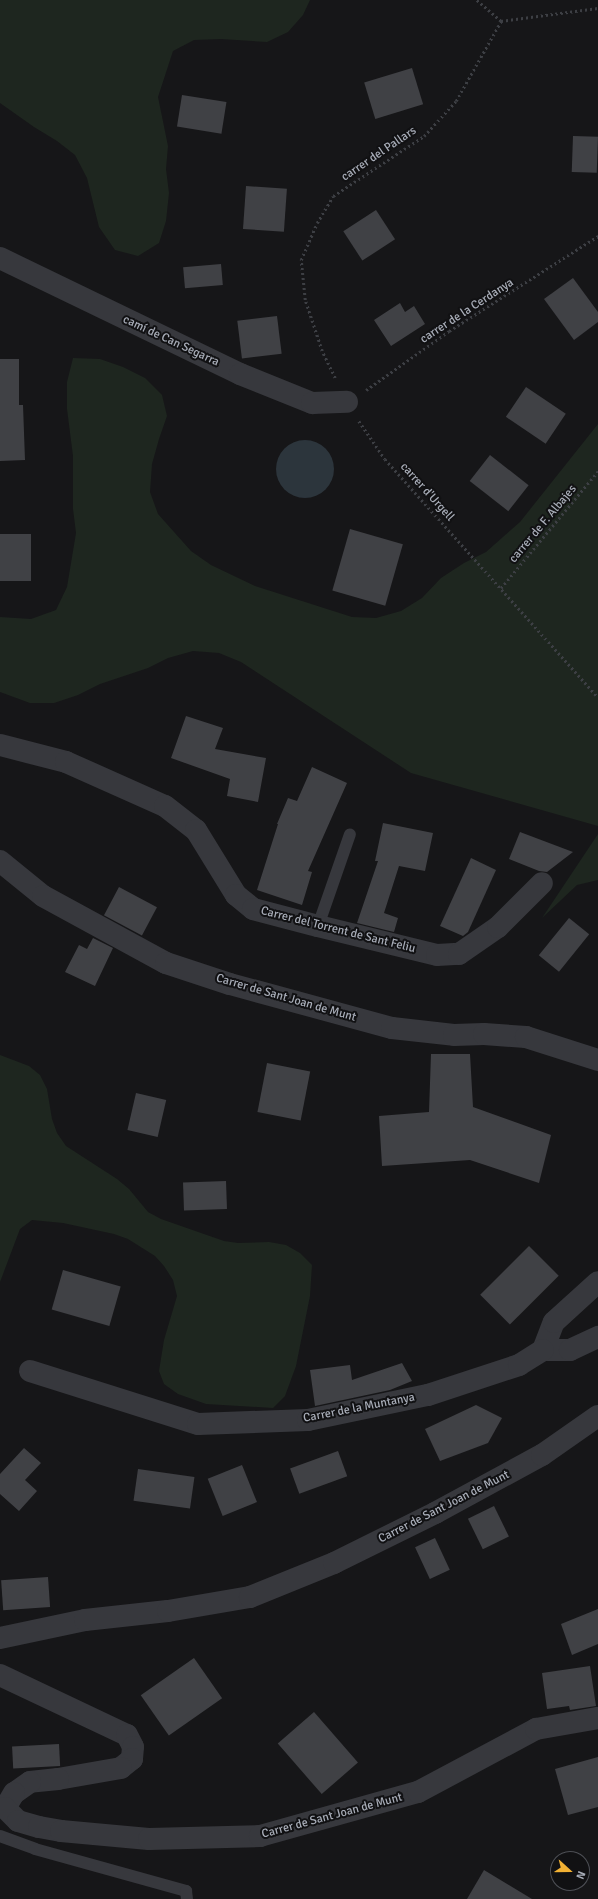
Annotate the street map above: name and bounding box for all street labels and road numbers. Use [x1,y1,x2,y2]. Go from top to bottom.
street label: carrer del Pallars [339,124,419,184]
street label: carrer de la Cerdanya [418,275,516,347]
street label: camí de Can Segarra [121,312,221,370]
street label: carrer d'Urgell [397,460,457,524]
street label: carrer de F. Albajes [506,482,580,566]
street label: Carrer del Torrent de Sant Feliu [259,904,417,956]
street label: Carrer de Sant Joan de Munt [214,971,358,1025]
street label: Carrer de la Muntanya [302,1390,416,1426]
street label: Carrer de Sant Joan de Munt [376,1468,512,1546]
street label: Carrer de Sant Joan de Munt [260,1790,404,1842]

